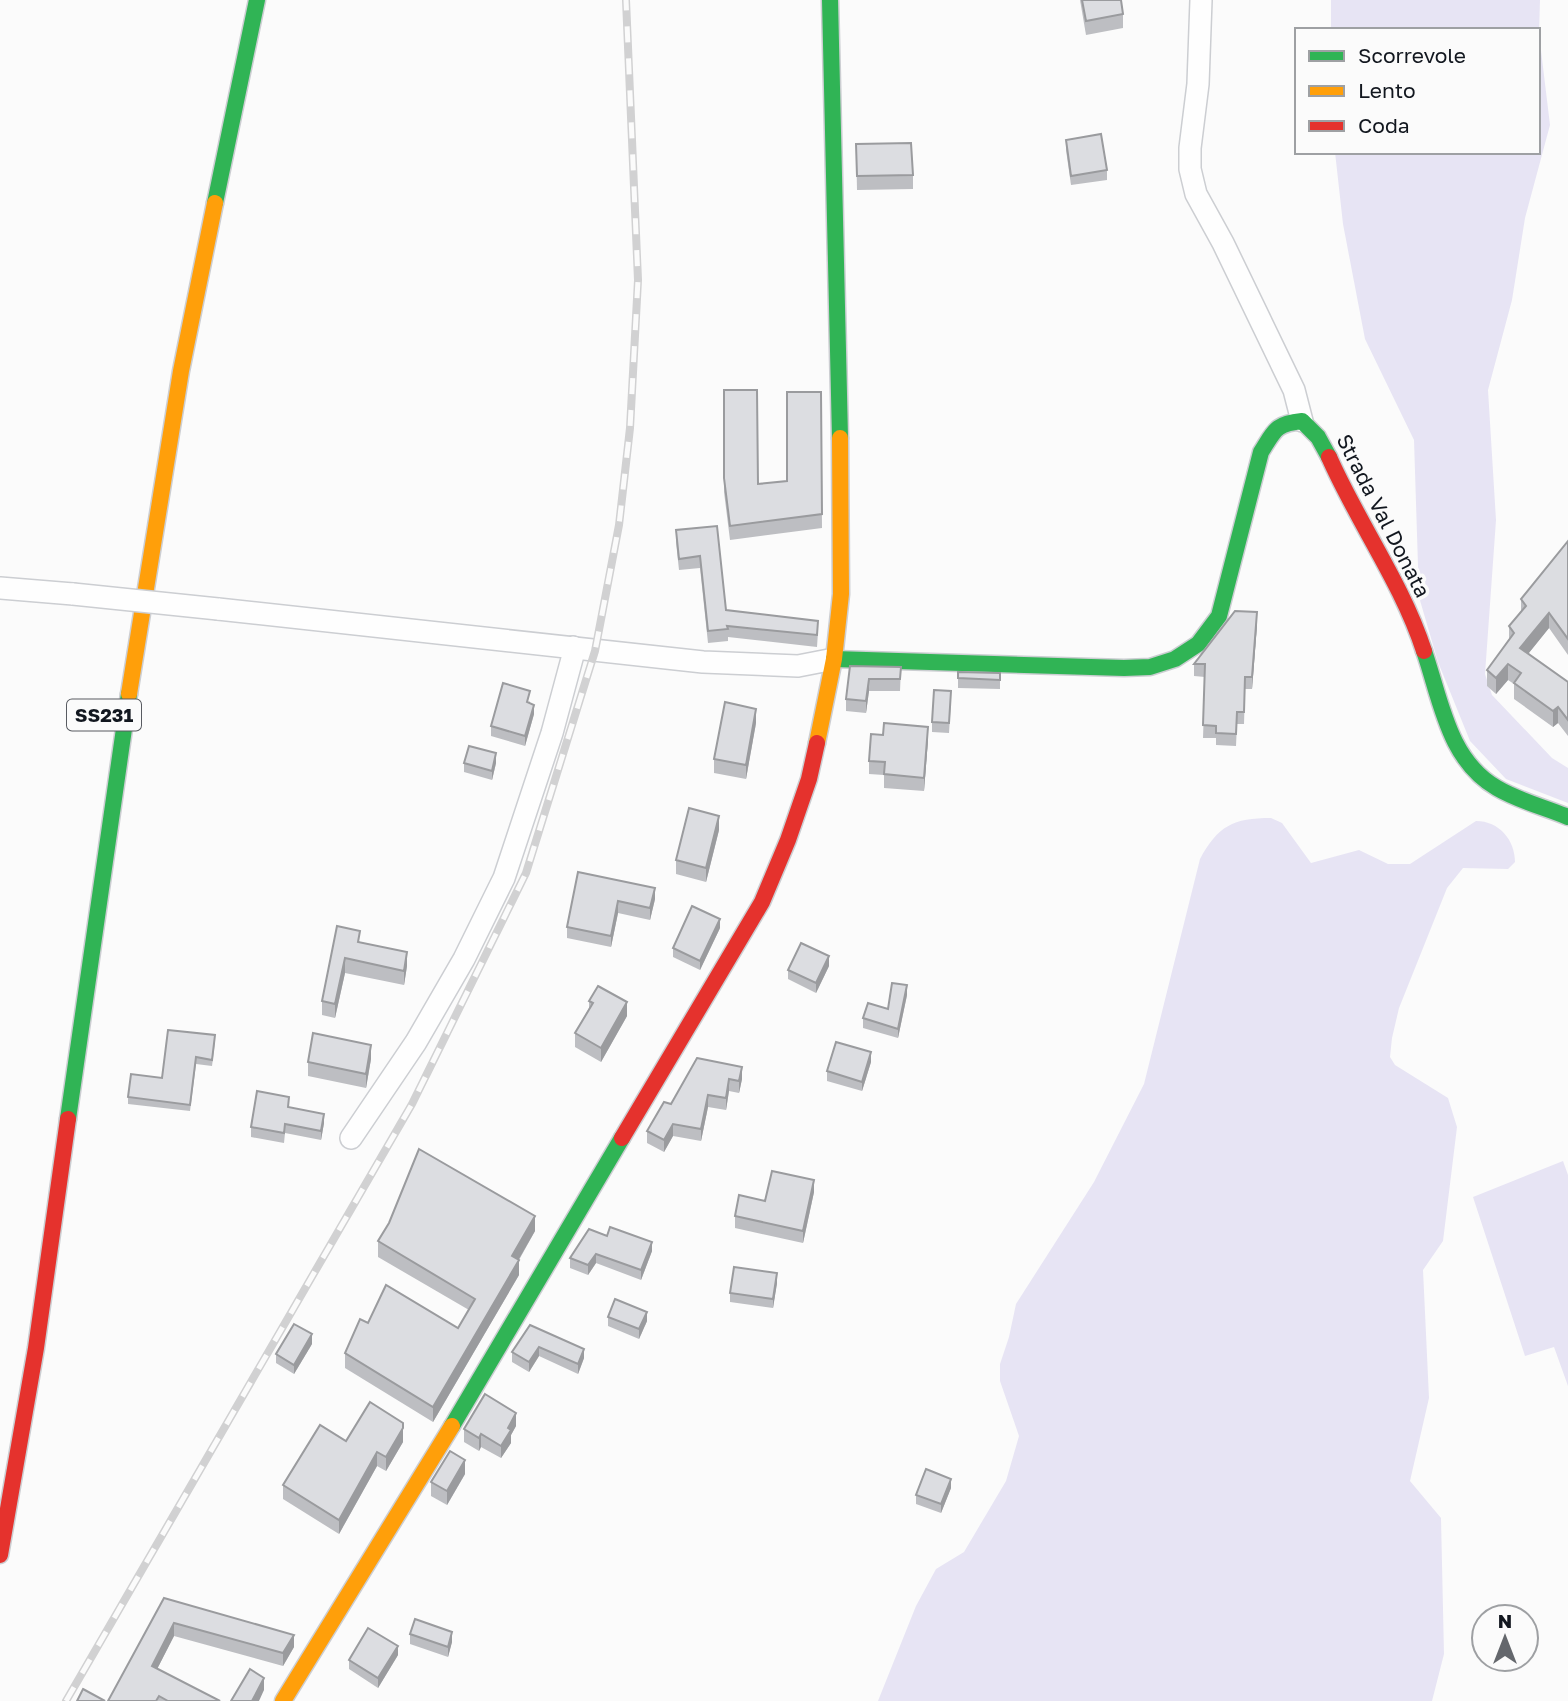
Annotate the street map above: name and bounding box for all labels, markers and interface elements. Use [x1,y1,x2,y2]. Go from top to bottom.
legend [1295,28,1540,154]
text: Scorrevole [1358,42,1466,68]
text: Lento [1358,77,1416,103]
text: Coda [1358,112,1410,138]
street label: Strada Val Donata [1331,429,1436,602]
road number: SS231 [67,700,141,730]
north arrow [1470,1603,1540,1673]
text: N [1498,1609,1512,1632]

